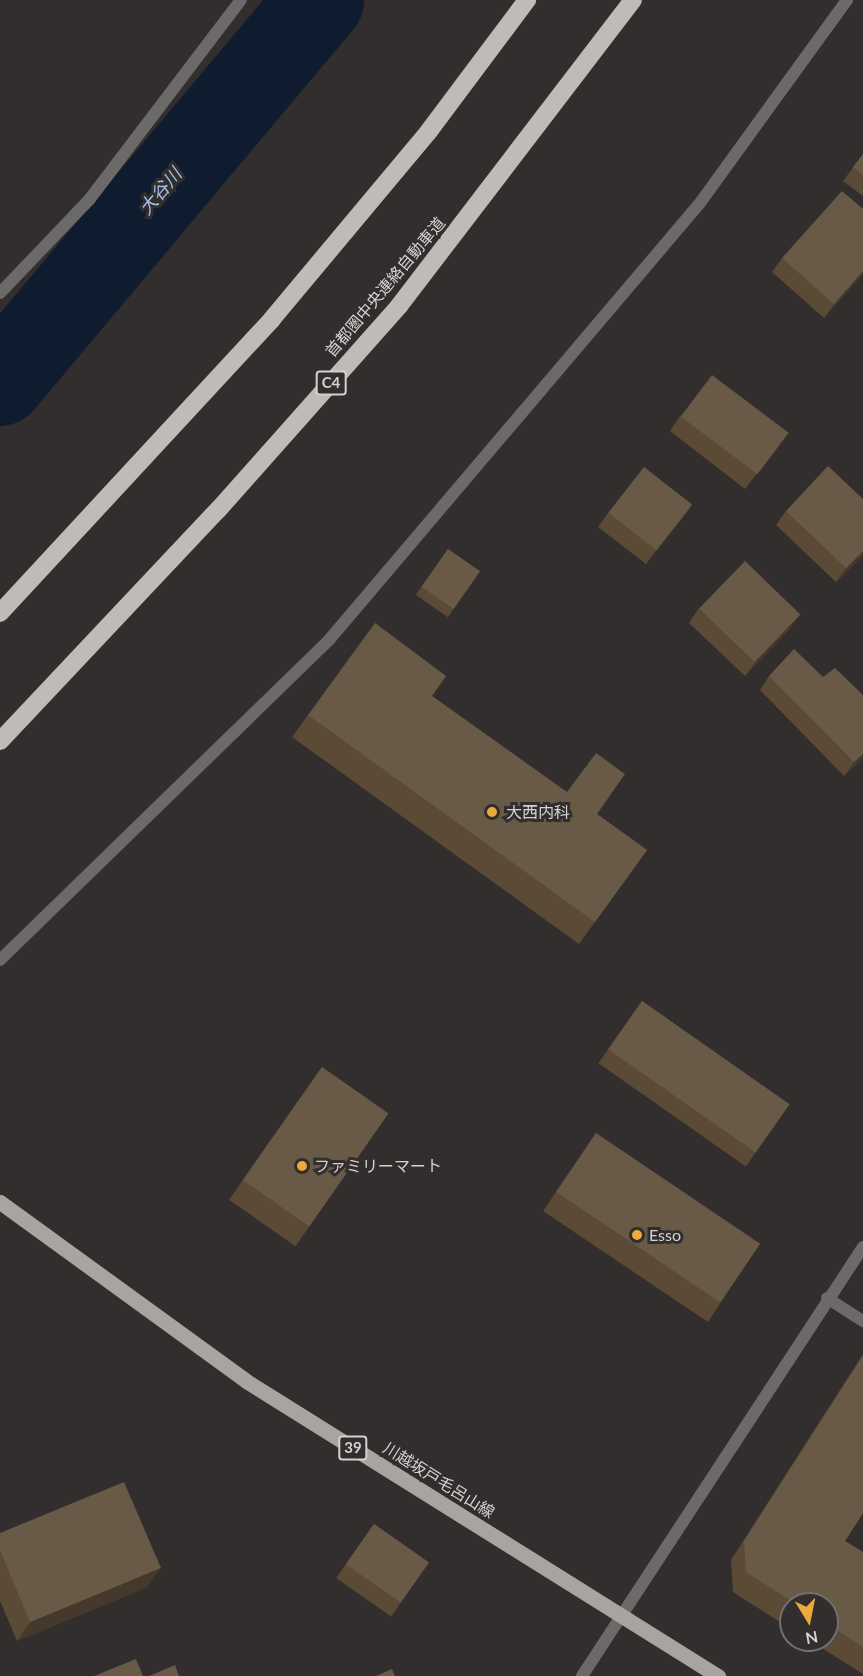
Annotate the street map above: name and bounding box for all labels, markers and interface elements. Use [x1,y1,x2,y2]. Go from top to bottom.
water label: 大谷川 [134,163,186,219]
street label: 首都圏中央連絡自動車道 [321,213,449,361]
road number: C4 [314,371,348,395]
place label: 大西内科 [506,802,570,822]
marker: 大西内科 [483,803,501,821]
place label: ファミリーマート [314,1156,442,1176]
marker: ファミリーマート [295,1159,309,1173]
place label: Esso [649,1225,681,1245]
marker: Esso [630,1228,644,1242]
road number: 39 [338,1436,368,1460]
street label: 川越坂戸毛呂山線 [380,1438,498,1522]
north arrow [779,1592,839,1652]
text: N [804,1628,820,1649]

